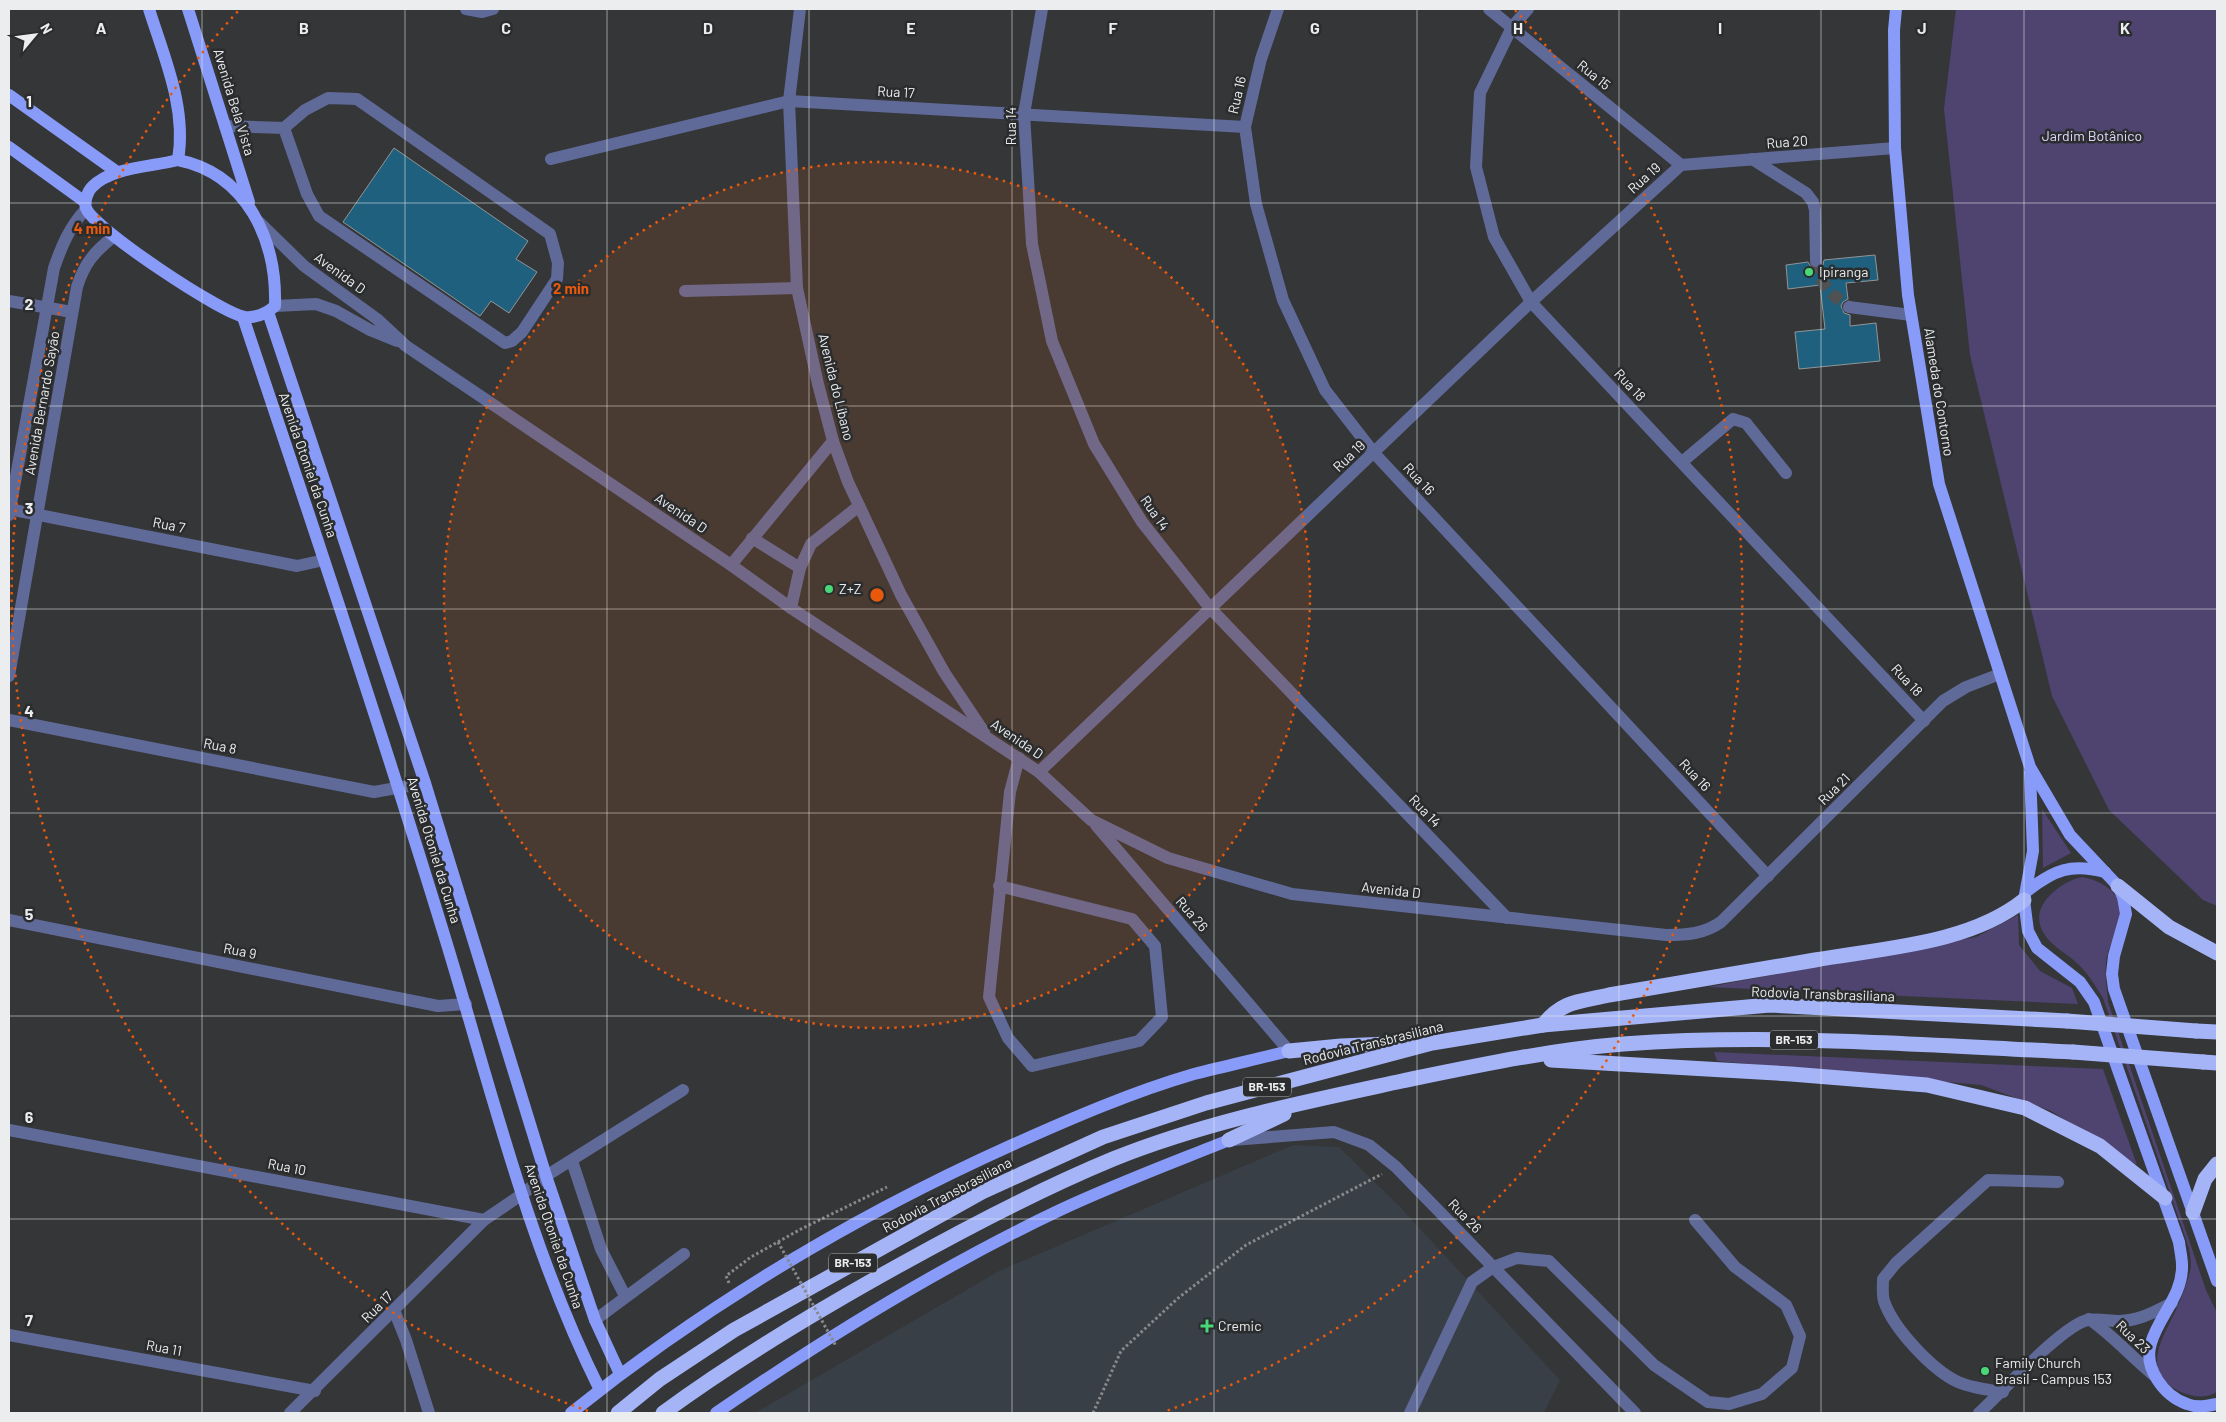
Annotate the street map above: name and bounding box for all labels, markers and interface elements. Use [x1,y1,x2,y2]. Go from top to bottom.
north arrow [10,10,60,60]
text: A [96,18,107,37]
text: B [299,18,309,37]
text: C [501,18,511,37]
text: D [703,18,713,37]
text: E [906,18,916,37]
text: F [1109,18,1118,37]
text: G [1310,18,1320,37]
text: H [1513,18,1523,37]
text: I [1718,18,1722,37]
text: J [1917,18,1927,37]
text: K [2120,18,2130,37]
text: N [37,20,56,37]
street label: Avenida Bela Vista [210,46,259,157]
street label: Rua 15 [1574,56,1614,93]
street label: Rua 16 [1224,74,1249,115]
street label: Rua 17 [877,82,916,101]
text: 1 [26,91,32,110]
street label: Rua 14 [1002,107,1019,145]
park label: Jardim Botânico [2042,127,2142,144]
street label: Rua 20 [1766,132,1808,151]
street label: Rua 19 [1624,159,1664,197]
text: 4 min [74,219,110,237]
street label: Avenida D [311,248,369,297]
place label: Ipiranga [1819,263,1868,280]
marker: Ipiranga [1803,266,1815,278]
text: 2 min [553,279,589,297]
text: 2 [25,294,34,313]
street label: Alameda do Contorno [1921,326,1958,457]
street label: Avenida Bernardo Sayão [20,330,63,476]
street label: Avenida do Líbano [815,332,858,442]
street label: Rua 18 [1611,365,1650,404]
street label: Avenida Otoniel da Cunha [276,390,341,540]
street label: Rua 19 [1329,436,1368,475]
street label: Rua 16 [1400,459,1439,498]
street label: Avenida D [652,489,711,536]
street label: Rua 14 [1137,492,1173,533]
text: 3 [25,498,33,517]
street label: Rua 7 [151,513,187,536]
place label: Z+Z [839,580,861,597]
marker: Z+Z [823,583,835,595]
centre of rings [868,586,886,604]
street label: Rua 18 [1888,660,1927,699]
text: 4 [24,701,34,720]
street label: Avenida D [988,715,1047,762]
street label: Rua 8 [202,734,238,757]
street label: Rua 16 [1676,755,1715,794]
street label: Rua 21 [1814,769,1853,808]
street label: Avenida Otoniel da Cunha [404,775,465,925]
street label: Rua 14 [1406,791,1445,830]
street label: Avenida D [1361,878,1421,901]
street label: Rua 26 [1173,893,1212,935]
text: 5 [25,904,34,923]
street label: Rua 9 [222,939,258,962]
street label: Rodovia Transbrasiliana [1751,982,1895,1005]
street label: Rodovia Transbrasiliana [1301,1017,1445,1068]
road number: BR-153 [1770,1030,1818,1050]
road number: BR-153 [1243,1078,1291,1096]
text: 6 [25,1107,34,1126]
street label: Rodovia Transbrasiliana [879,1153,1014,1236]
street label: Rua 10 [266,1154,308,1179]
street label: Avenida Otoniel da Cunha [522,1161,587,1311]
street label: Rua 26 [1445,1195,1486,1236]
road number: BR-153 [829,1254,877,1272]
street label: Rua 17 [357,1287,396,1326]
text: 7 [25,1310,33,1329]
street label: Rua 23 [2113,1316,2154,1357]
place label: Cremic [1218,1317,1261,1334]
marker: Cremic [1200,1319,1214,1333]
street label: Rua 11 [145,1336,183,1359]
place label: Family Church Brasil - Campus 153 [1995,1354,2112,1387]
marker: Family Church Brasil - Campus 153 [1979,1365,1991,1377]

